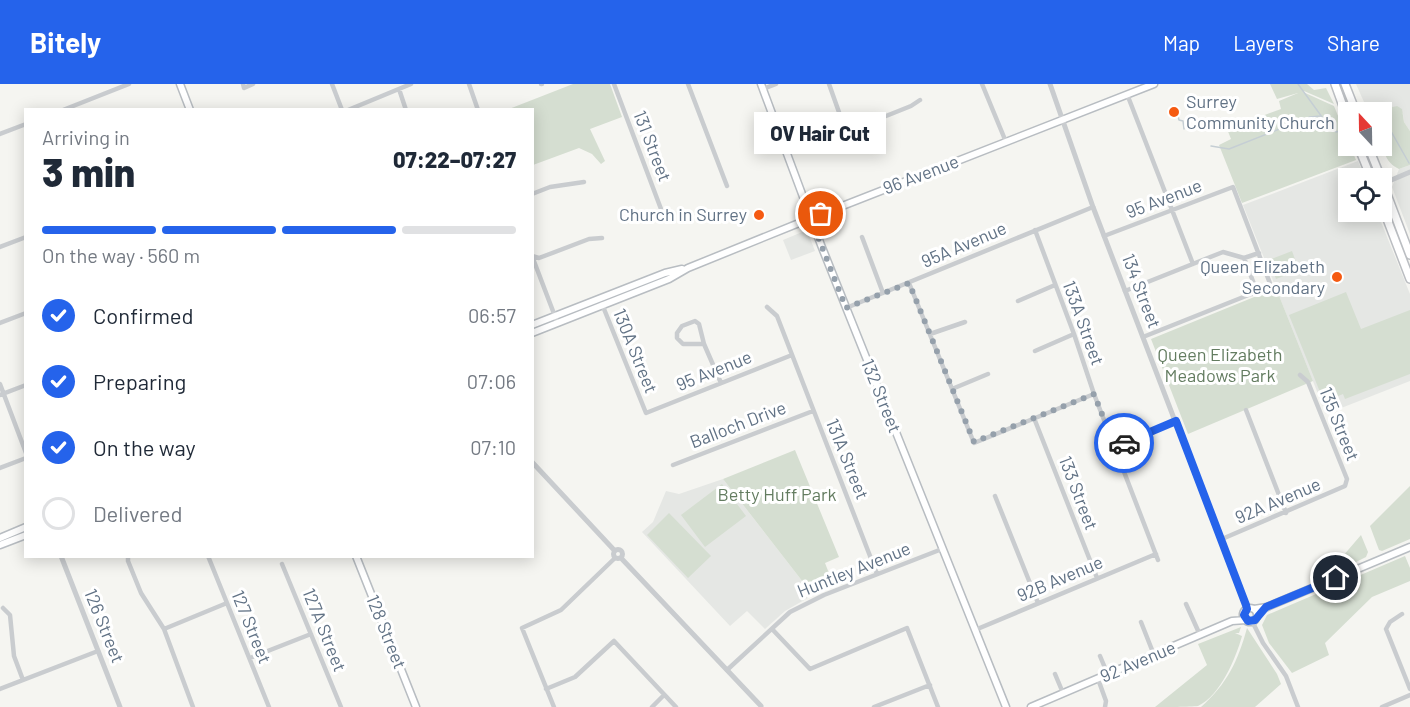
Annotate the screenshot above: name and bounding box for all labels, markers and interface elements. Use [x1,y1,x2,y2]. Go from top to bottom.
text: Bitely [30,25,101,59]
text: Map [1163,30,1200,55]
text: Layers [1233,30,1294,55]
text: Share [1327,30,1380,55]
place label: Surrey Community Church [1186,90,1335,133]
north arrow [1338,102,1392,156]
map controls [1338,102,1392,222]
marker: Surrey Community Church [1167,105,1181,119]
street label: 131 Street [629,107,677,184]
callout: OV Hair Cut [755,112,887,154]
text: OV Hair Cut [770,121,870,145]
text: Arriving in [42,125,130,149]
text: 07:22–07:27 [393,146,516,172]
text: 3 min [42,148,135,195]
street label: 96 Avenue [880,150,962,199]
button: locate [1338,168,1392,222]
street label: 95 Avenue [1123,174,1205,223]
pin [795,188,846,239]
icon: bag [804,197,837,230]
place label: Church in Surrey [619,203,747,225]
marker: Church in Surrey [752,208,766,222]
street label: 95A Avenue [918,216,1010,272]
text: On the way · 560 m [42,243,200,267]
street label: 134 Street [1118,250,1166,331]
place label: Queen Elizabeth Secondary [1200,255,1325,298]
marker: Queen Elizabeth Secondary [1330,270,1344,284]
street label: 133A Street [1058,277,1109,368]
icon: check [42,299,75,332]
text: Confirmed [93,302,193,328]
text: 06:57 [468,303,516,327]
street label: 130A Street [609,305,663,396]
park label: Queen Elizabeth Meadows Park [1158,343,1282,386]
street label: 95 Avenue [673,345,755,395]
street label: 132 Street [857,355,907,436]
icon: check [42,365,75,398]
text: Preparing [93,368,186,394]
text: 07:06 [467,369,516,393]
street label: 135 Street [1315,384,1365,464]
street label: Balloch Drive [686,396,789,452]
courier [1094,413,1154,473]
street label: 131A Street [822,415,874,502]
icon: car [1108,427,1141,460]
icon: check [42,431,75,464]
text: On the way [93,434,196,460]
text: 07:10 [470,435,516,459]
street label: 133 Street [1055,452,1103,533]
street label: 92A Avenue [1232,472,1324,528]
park label: Betty Huff Park [718,483,836,505]
text: Delivered [93,500,182,526]
street label: Huntley Avenue [794,536,914,602]
street label: 92B Avenue [1013,550,1106,606]
pin [1310,552,1361,603]
icon: home [1319,561,1352,594]
street label: 126 Street [80,585,130,666]
street label: 127A Street [298,585,352,675]
street label: 127 Street [227,587,277,667]
street label: 128 Street [362,591,412,672]
street label: 92 Avenue [1097,635,1179,687]

